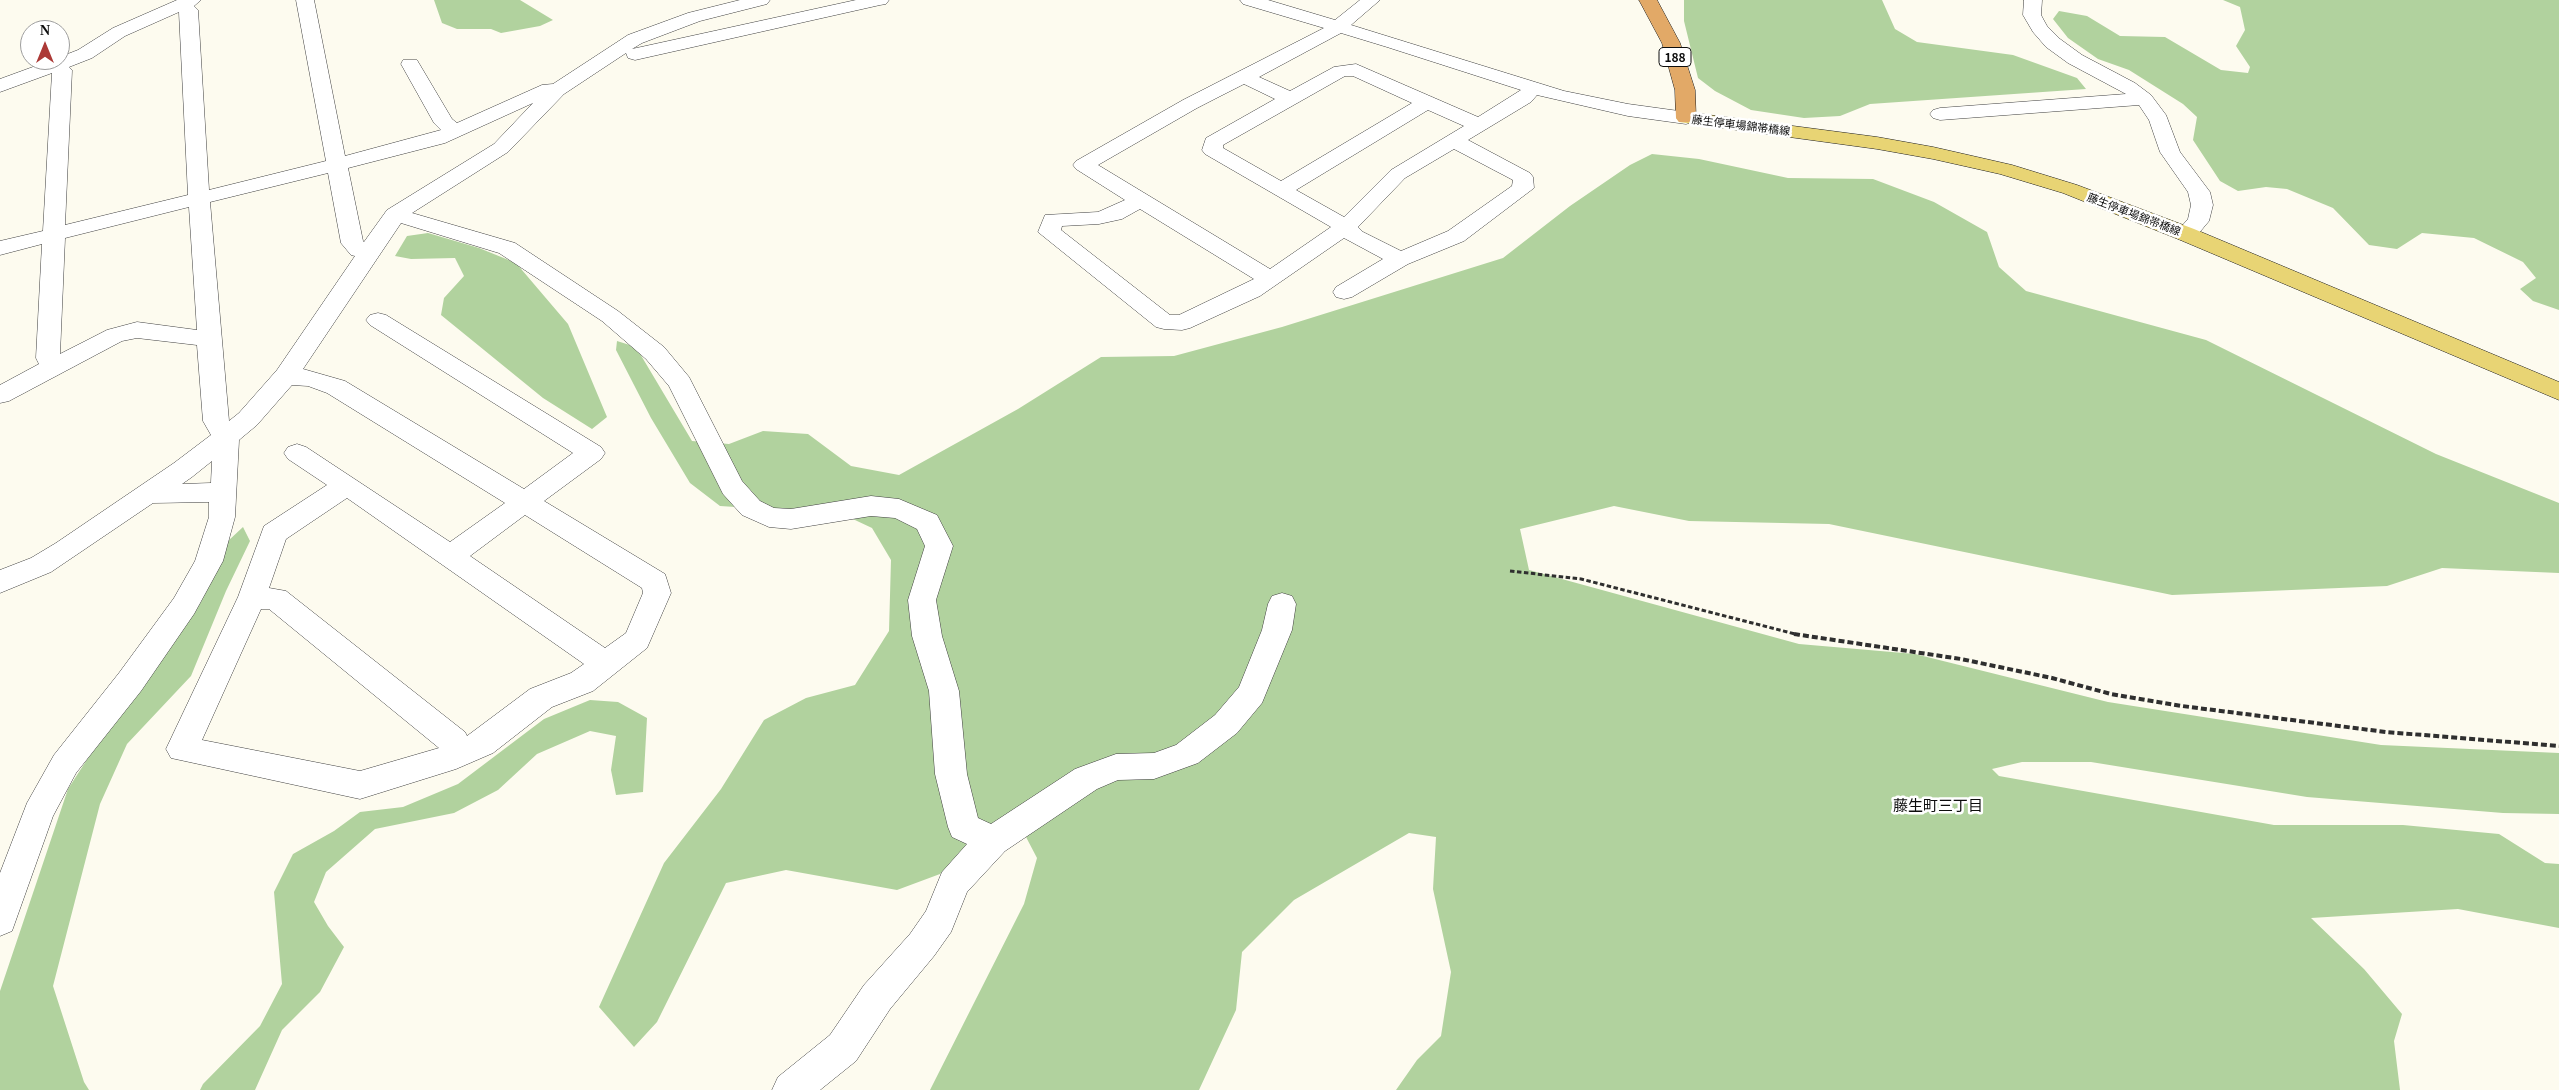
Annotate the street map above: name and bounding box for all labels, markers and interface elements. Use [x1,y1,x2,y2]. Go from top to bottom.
north arrow [20,20,70,70]
text: N [40,23,50,38]
road number: 188 [1659,48,1691,66]
street label: 藤生停車場錦帯橋線 [1691,112,1791,138]
street label: 藤生停車場錦帯橋線 [2085,190,2183,238]
district label: 藤生町三丁目 [1893,796,1983,814]

